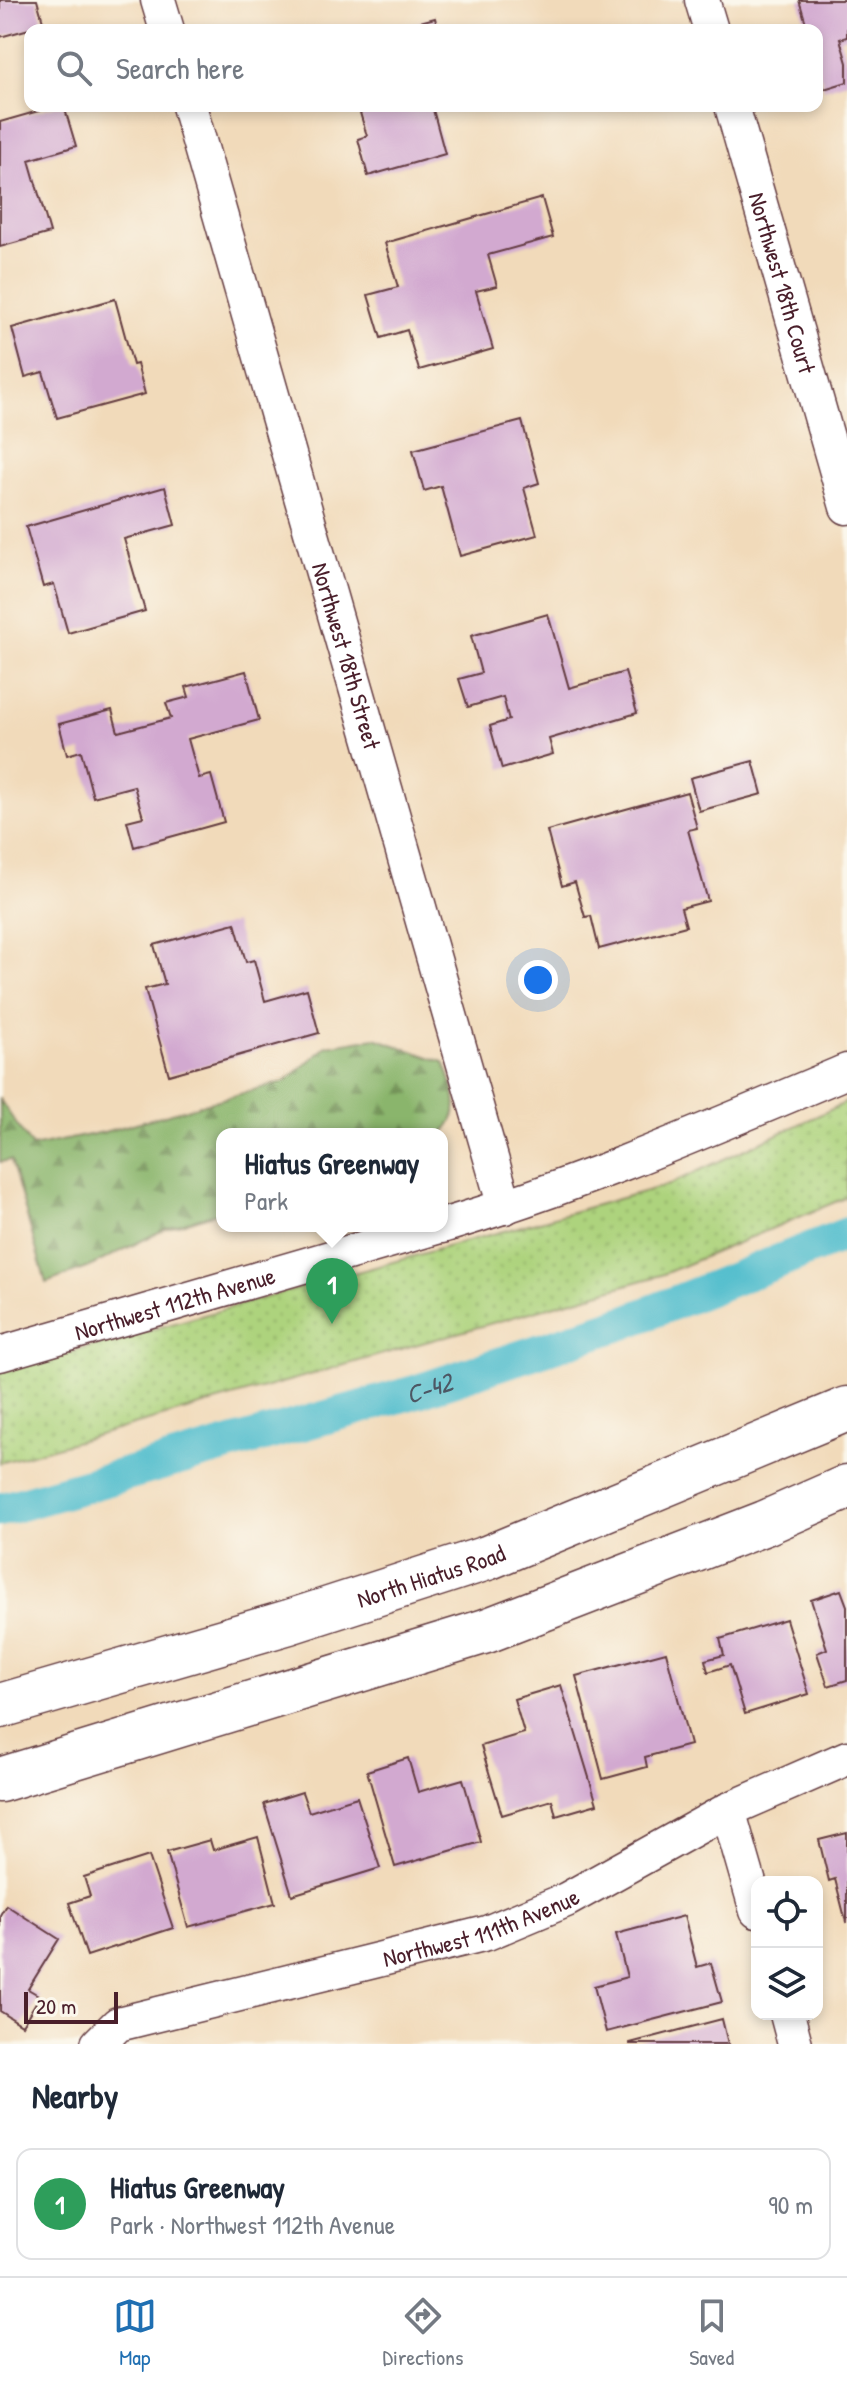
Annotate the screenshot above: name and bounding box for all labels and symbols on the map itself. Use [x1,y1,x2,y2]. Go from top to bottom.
street label: Northwest 18th Court [742,189,824,378]
street label: Northwest 18th Street [305,559,389,754]
your location [518,960,558,1000]
pin: 1 [306,1258,358,1324]
street label: Northwest 112th Avenue [71,1259,279,1347]
water label: C-42 [402,1363,459,1411]
street label: North Hiatus Road [353,1536,510,1615]
street label: Northwest 111th Avenue [380,1880,585,1974]
scale bar [24,1988,118,2024]

